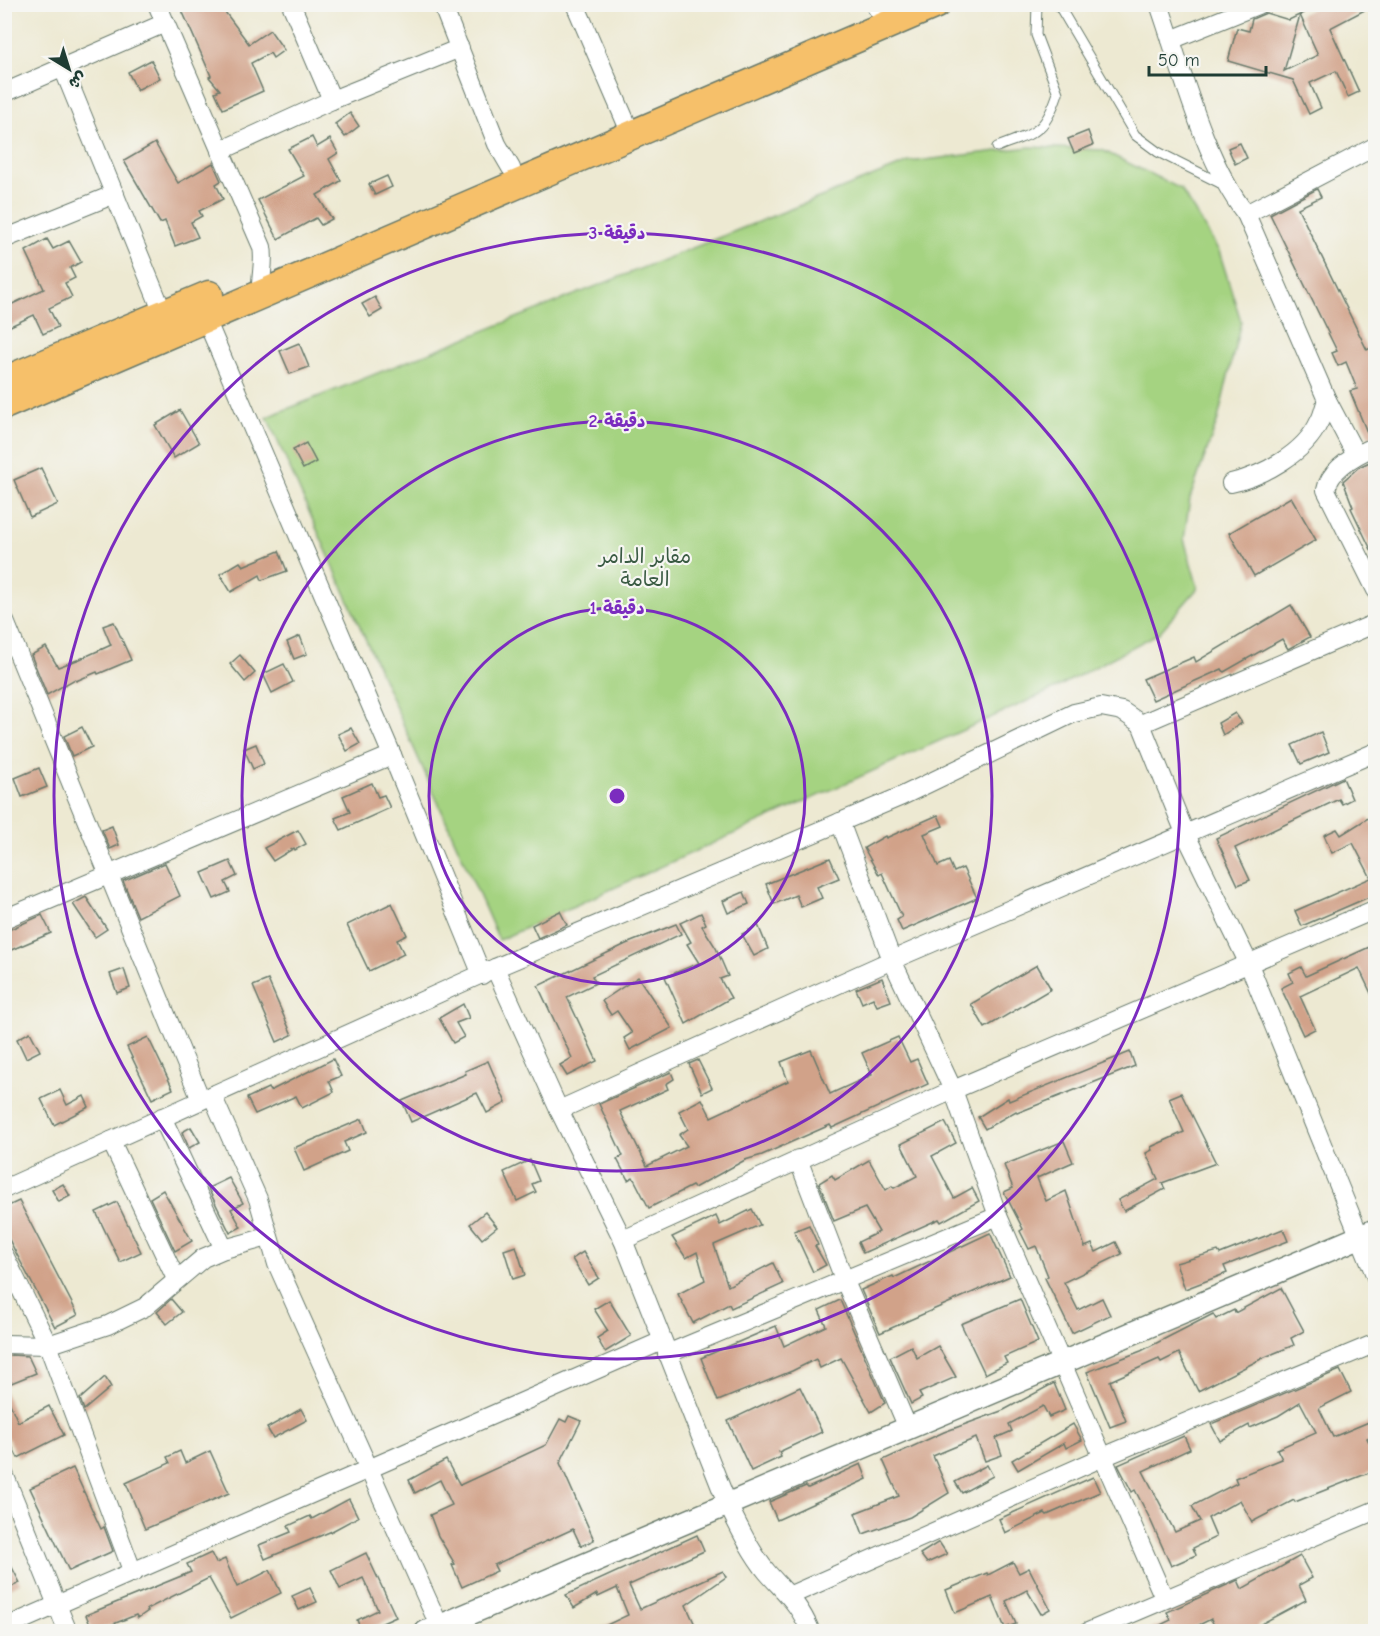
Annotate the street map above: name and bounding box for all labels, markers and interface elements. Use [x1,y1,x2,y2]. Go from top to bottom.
north arrow [39,39,99,99]
scale bar [1149,39,1266,77]
text: 50 m [1158,50,1200,71]
text: ش [65,68,90,93]
text: 3 دقيقة [589,223,645,244]
text: 2 دقيقة [589,411,645,432]
park label: مقابر الدامر العامة [597,545,691,591]
text: 1 دقيقة [589,598,645,619]
centre of rings [607,786,627,806]

